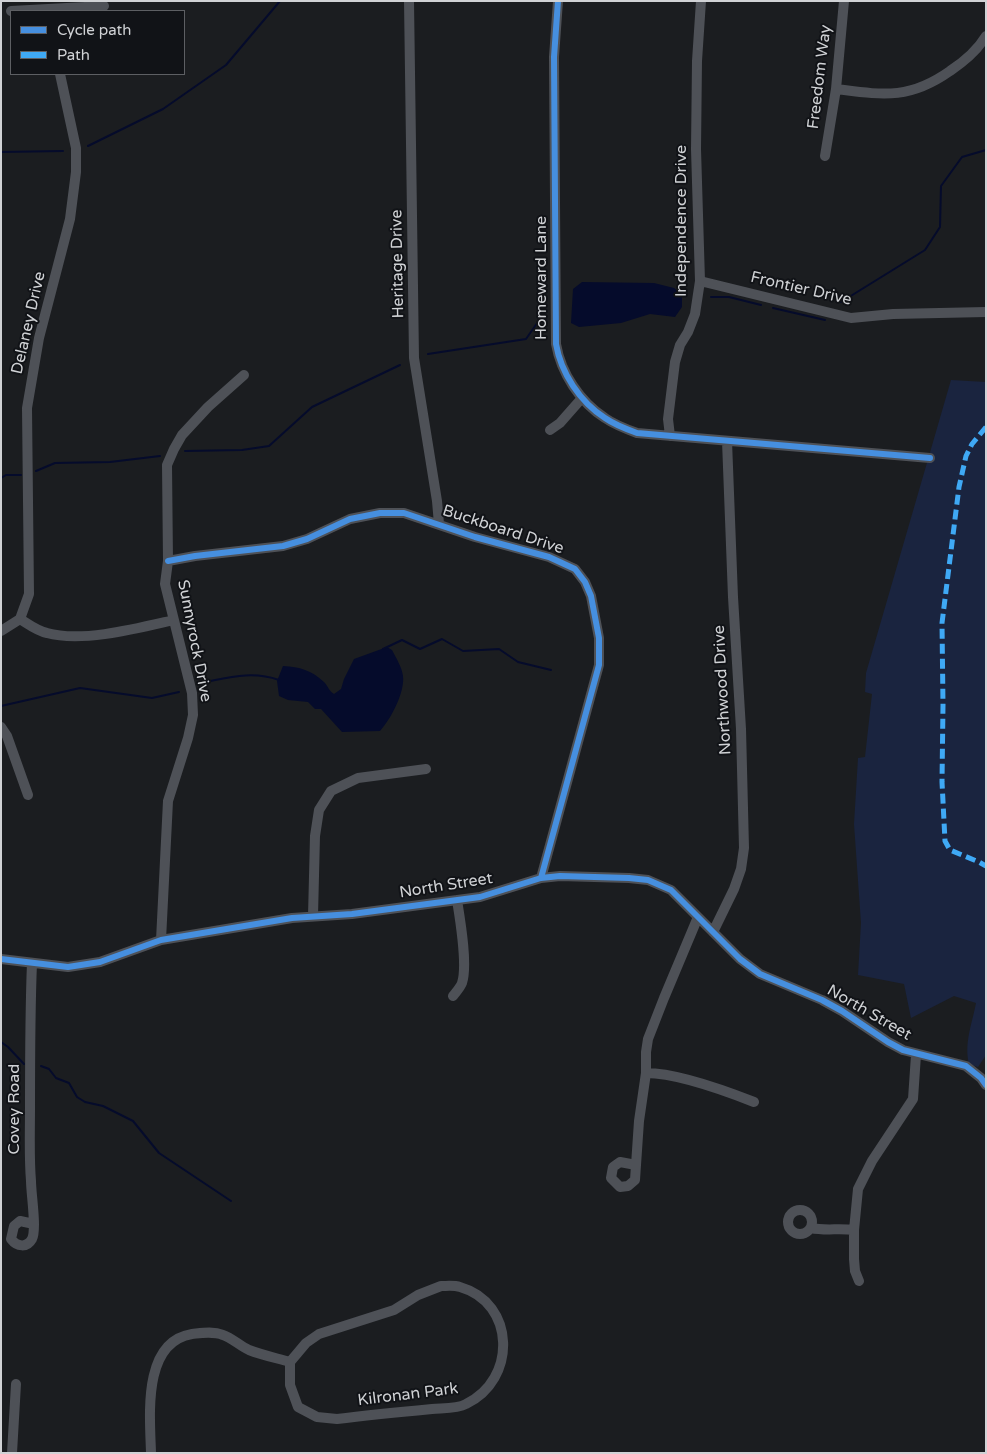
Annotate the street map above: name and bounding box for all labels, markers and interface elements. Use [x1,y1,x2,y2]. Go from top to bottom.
legend [10,10,185,75]
text: Cycle path [57,21,131,39]
street label: Freedom Way [804,24,836,130]
text: Path [57,46,90,64]
street label: Independence Drive [672,145,692,297]
street label: Heritage Drive [387,209,409,319]
street label: Homeward Lane [532,216,552,340]
street label: Frontier Drive [749,268,853,310]
street label: Delaney Drive [8,270,50,376]
street label: Buckboard Drive [440,501,566,559]
street label: Sunnyrock Drive [173,578,215,704]
street label: Northwood Drive [710,625,736,755]
street label: North Street [398,869,494,903]
street label: North Street [823,981,915,1045]
street label: Covey Road [5,1064,25,1154]
street label: Kilronan Park [357,1379,459,1411]

